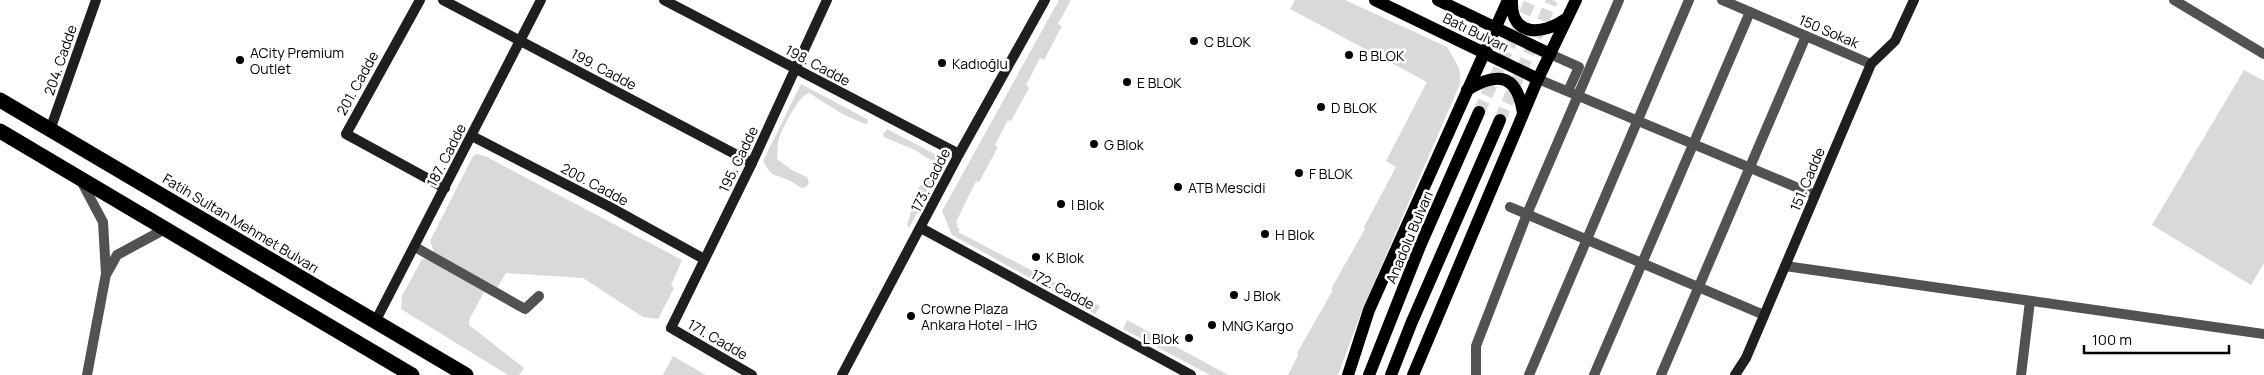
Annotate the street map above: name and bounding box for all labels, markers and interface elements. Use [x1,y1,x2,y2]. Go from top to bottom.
street label: Batı Bulvarı [1440,8,1512,56]
street label: 150 Sokak [1796,10,1863,53]
street label: 204. Cadde [39,22,81,98]
place label: C BLOK [1204,32,1251,51]
marker: C BLOK [1188,35,1200,47]
street label: 198. Cadde [782,40,854,90]
place label: ACity Premium Outlet [250,43,344,78]
street label: 199. Cadde [568,44,640,94]
place label: B BLOK [1359,46,1405,65]
street label: 201. Cadde [332,48,382,118]
marker: B BLOK [1343,49,1355,61]
marker: ACity Premium Outlet [234,54,246,66]
place label: Kadıoğlu [952,54,1008,73]
marker: Kadıoğlu [936,57,948,69]
place label: E BLOK [1137,73,1182,92]
marker: E BLOK [1121,76,1133,88]
place label: D BLOK [1331,98,1378,117]
marker: D BLOK [1315,101,1327,113]
street label: 187. Cadde [422,120,470,190]
street label: 195. Cadde [714,123,762,195]
place label: G Blok [1104,135,1145,154]
marker: G Blok [1088,138,1100,150]
street label: 151. Cadde [1785,144,1829,214]
street label: 173. Cadde [906,145,954,215]
street label: 200. Cadde [558,158,632,210]
place label: F BLOK [1309,164,1353,183]
marker: F BLOK [1293,167,1305,179]
street label: Fatih Sultan Mehmet Bulvarı [159,169,323,277]
place label: ATB Mescidi [1188,178,1265,197]
marker: ATB Mescidi [1172,181,1184,193]
street label: Anadolu Bulvarı [1381,188,1437,286]
place label: I Blok [1071,195,1105,214]
marker: I Blok [1055,198,1067,210]
place label: H Blok [1275,225,1316,244]
marker: H Blok [1259,228,1271,240]
place label: K Blok [1046,248,1085,267]
marker: K Blok [1030,251,1042,263]
street label: 172. Cadde [1028,264,1098,314]
place label: J Blok [1244,286,1281,305]
marker: J Blok [1228,289,1240,301]
place label: Crowne Plaza Ankara Hotel - IHG [921,299,1037,334]
marker: Crowne Plaza Ankara Hotel - IHG [905,310,917,322]
street label: 171. Cadde [685,314,751,364]
place label: MNG Kargo [1222,316,1293,335]
marker: MNG Kargo [1206,319,1218,331]
scale bar [2084,322,2229,354]
place label: L Blok [1143,329,1180,348]
text: 100 m [2092,329,2132,350]
marker: L Blok [1183,332,1195,344]

